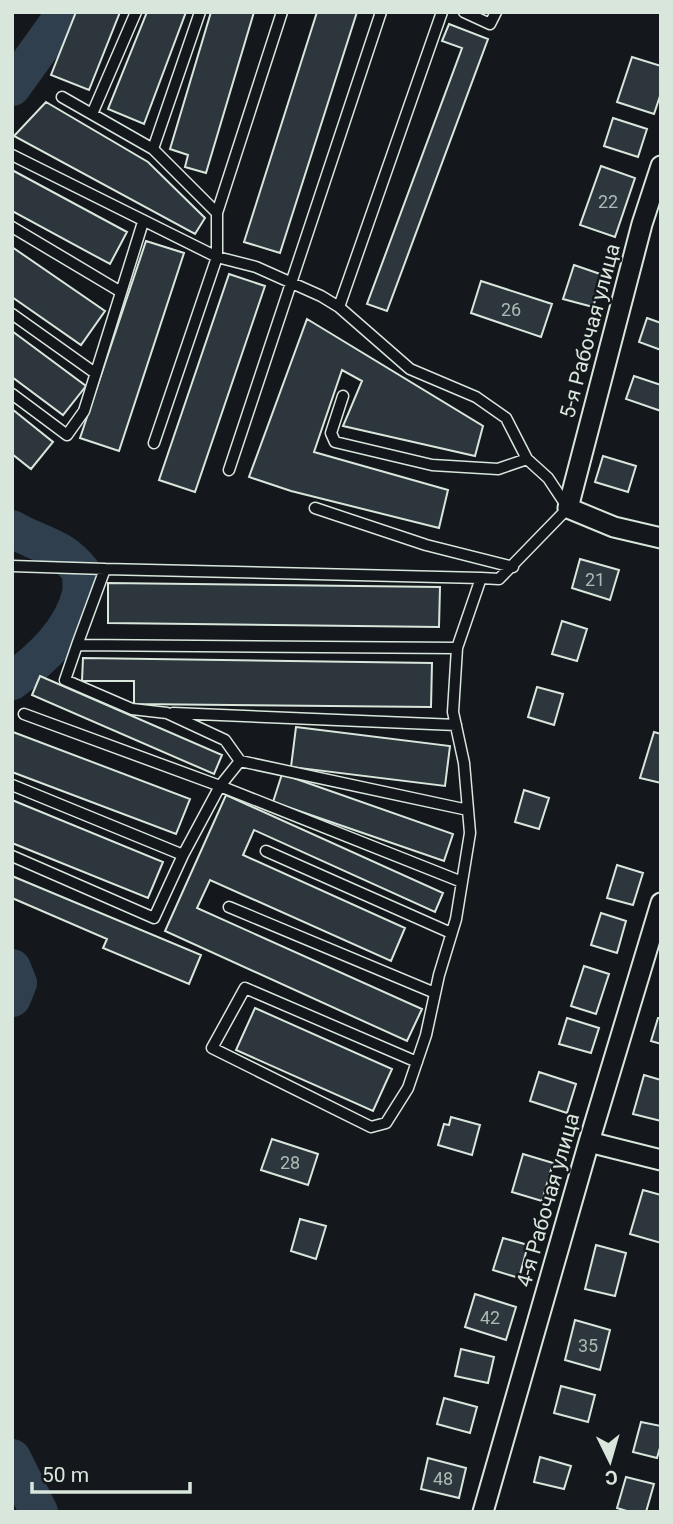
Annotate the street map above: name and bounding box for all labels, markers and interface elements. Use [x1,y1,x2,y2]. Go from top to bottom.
house number: 22 [598,191,618,212]
street label: 5-я Рабочая улица [555,241,625,421]
house number: 26 [501,299,521,320]
house number: 21 [585,569,605,590]
street label: 4-я Рабочая улица [512,1110,584,1290]
house number: 28 [280,1152,300,1173]
house number: 42 [480,1307,500,1328]
house number: 35 [578,1335,598,1356]
north arrow [575,1426,645,1496]
scale bar [32,1450,189,1494]
text: 50 m [42,1463,89,1487]
text: С [604,1465,619,1489]
house number: 48 [433,1468,453,1489]

